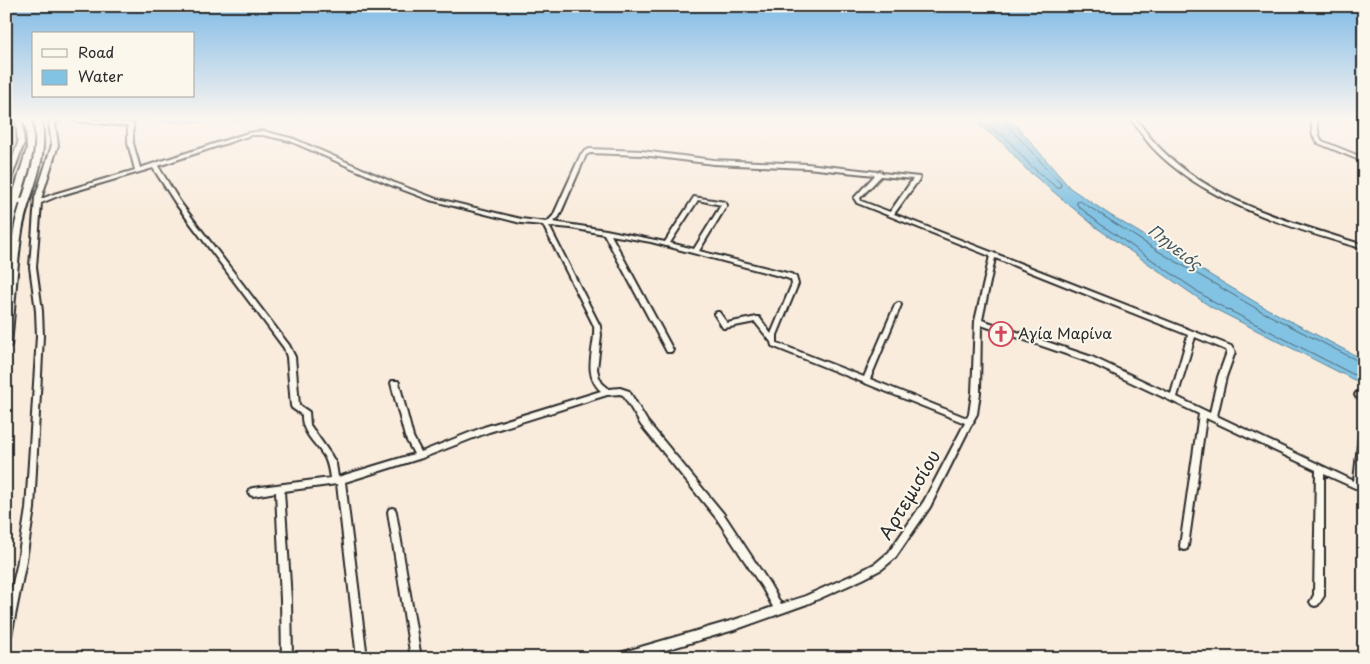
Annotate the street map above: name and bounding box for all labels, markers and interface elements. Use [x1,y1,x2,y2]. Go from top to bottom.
legend [32,32,195,98]
text: Road [78,40,114,63]
text: Water [78,64,123,87]
water label: Πηνειός [1144,218,1209,276]
church icon: Αγία Μαρίνα [988,321,1014,347]
place label: Αγία Μαρίνα [1018,321,1112,344]
street label: Αρτεμισίου [871,444,946,544]

